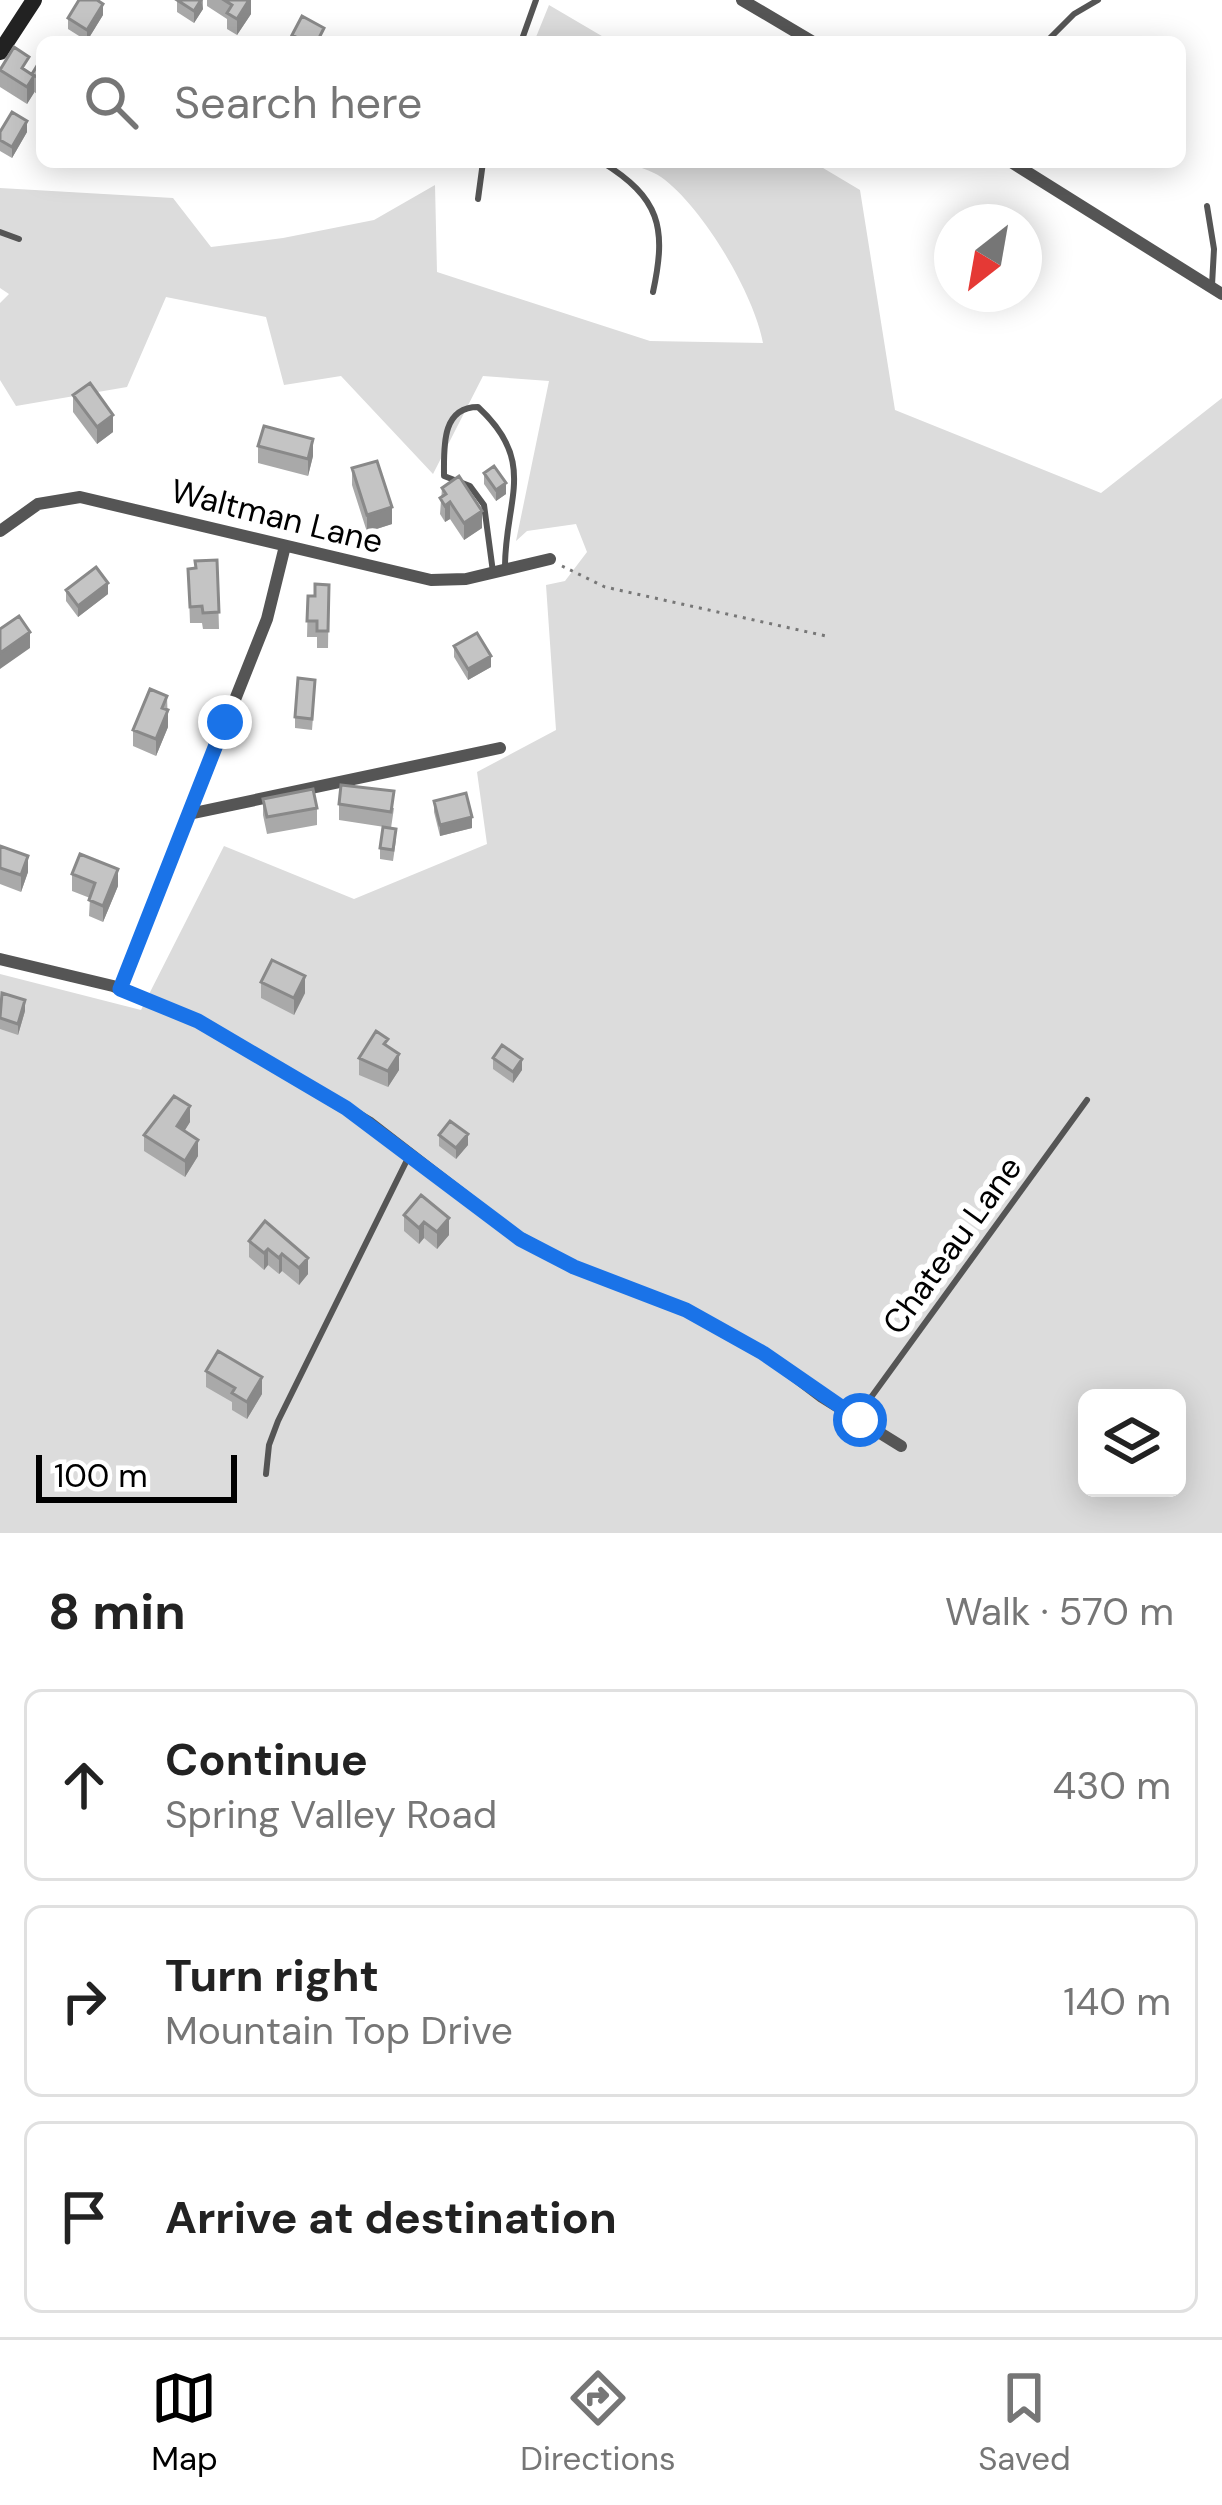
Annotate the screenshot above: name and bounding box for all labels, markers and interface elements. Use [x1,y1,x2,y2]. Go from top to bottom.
search box [36,36,1186,168]
icon: search [78,69,144,135]
text: Search here [174,73,422,132]
north arrow [934,204,1042,312]
street label: Waltman Lane [167,469,387,563]
route end [198,695,252,749]
street label: Chateau Lane [873,1147,1031,1343]
map controls [1078,1389,1186,1497]
button: layers [1078,1389,1186,1497]
route start [833,1393,887,1447]
scale bar [36,1449,237,1502]
text: 100 m [54,1454,148,1497]
text: 8 min [48,1578,186,1645]
text: Walk · 570 m [945,1586,1174,1637]
text: Continue [165,1730,368,1789]
icon: ahead [51,1752,117,1818]
text: 430 m [1052,1760,1171,1811]
text: Spring Valley Road [165,1789,497,1840]
text: Turn right [165,1946,379,2005]
icon: right [51,1968,117,2034]
text: 140 m [1063,1976,1171,2027]
text: Mountain Top Drive [165,2005,513,2056]
icon: arrive [51,2184,117,2250]
text: Arrive at destination [165,2188,617,2247]
tab: Map [151,2365,218,2480]
tab: Directions [520,2365,676,2480]
tab: Saved [978,2365,1071,2480]

